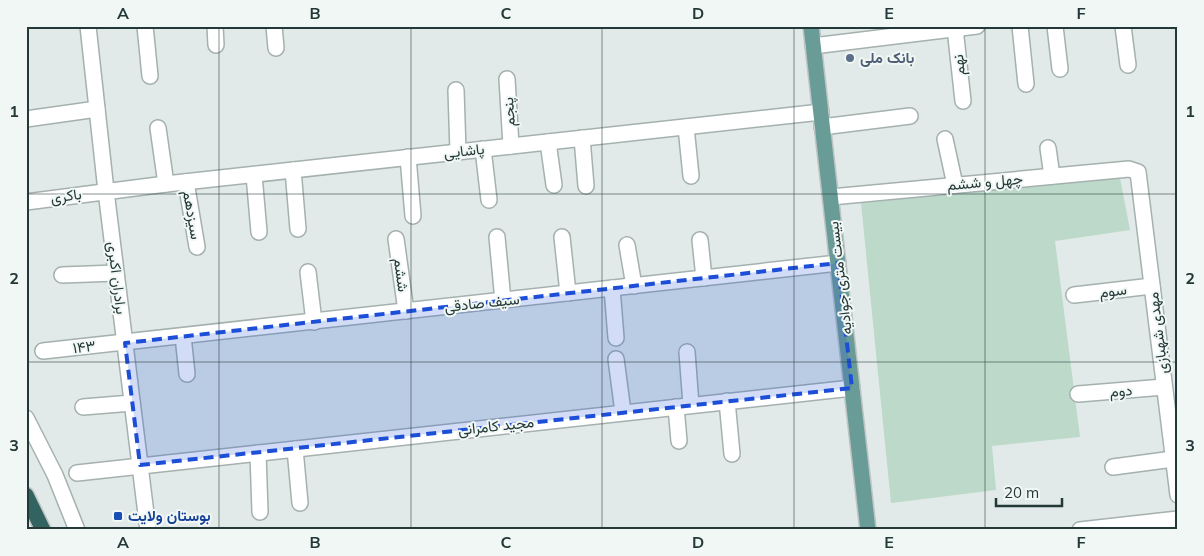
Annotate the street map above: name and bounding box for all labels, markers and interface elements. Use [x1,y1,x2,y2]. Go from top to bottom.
text: A [117,3,129,23]
text: B [309,3,321,23]
text: C [501,3,512,23]
text: D [692,3,704,23]
text: E [884,3,894,23]
text: F [1076,3,1086,23]
place label: بانک ملی [860,48,914,67]
marker: بانک ملی [844,52,856,64]
street label: نهم [948,53,970,77]
street label: پنجم [498,97,520,127]
text: 1 [9,101,19,121]
text: 1 [1185,101,1195,121]
street label: پاشایی [443,139,485,163]
street label: چهل و ششم [946,169,1024,195]
street label: باکری [49,184,83,208]
street label: سیزدهم [178,189,206,241]
street label: بیست متری جوادیه [823,220,857,336]
street label: برادران اکبری [103,240,131,316]
street label: ششم [389,257,413,293]
text: 2 [9,268,19,288]
text: 2 [1185,268,1195,288]
street label: سوم [1098,279,1128,303]
street label: سیف صادقی [443,289,521,317]
street label: مهدی شهبازی [1143,291,1173,375]
street label: ۱۴۳ [72,336,96,357]
street label: دوم [1109,380,1133,402]
street label: مجید کامرانی [457,412,535,440]
text: 3 [9,435,19,455]
text: 3 [1185,435,1195,455]
scale bar [996,476,1063,508]
text: 20 m [1004,483,1039,502]
place label: بوستان ولایت [128,506,210,525]
marker: بوستان ولایت [112,510,124,522]
text: A [117,532,129,552]
text: B [309,532,321,552]
text: C [501,532,512,552]
text: D [692,532,704,552]
text: E [884,532,894,552]
text: F [1076,532,1086,552]

